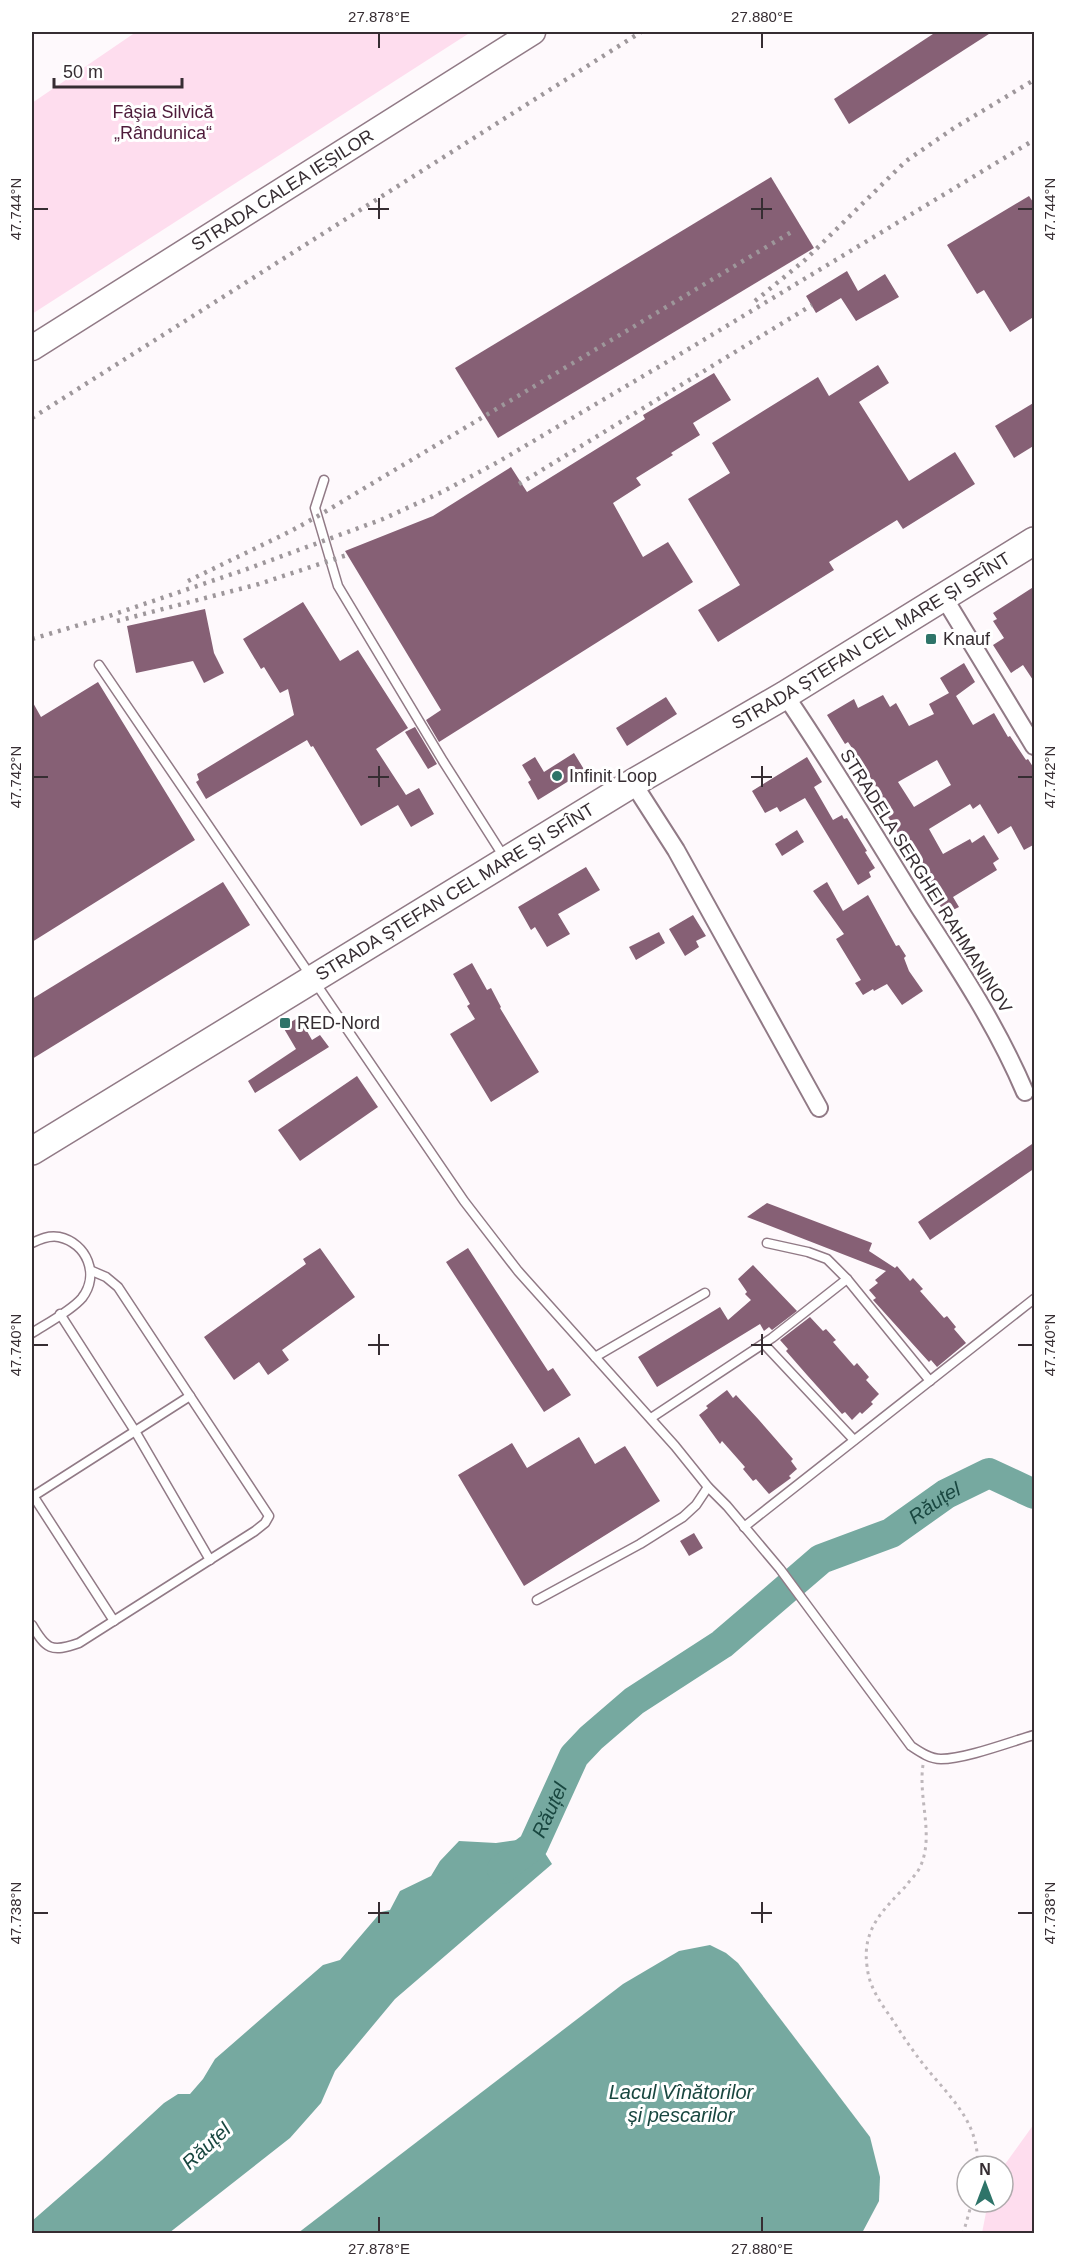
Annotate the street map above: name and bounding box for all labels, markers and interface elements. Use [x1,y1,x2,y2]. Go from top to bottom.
text: 27.878°E [348,8,410,25]
text: 27.880°E [731,8,793,25]
scale bar [54,51,182,89]
text: 50 m [63,62,103,82]
park label: Fâşia Silvică „Rândunica“ [112,102,215,143]
street label: STRADA CALEA IEȘILOR [188,125,377,255]
text: 47.744°N [7,178,24,240]
text: 47.744°N [1041,178,1058,240]
street label: STRADA ȘTEFAN CEL MARE ȘI SFÎNT [728,548,1014,734]
place label: Knauf [943,629,991,649]
marker: Knauf [924,632,938,646]
street label: STRADELA SERGHEI RAHMANINOV [836,745,1016,1017]
text: 47.742°N [7,746,24,808]
text: 47.742°N [1041,746,1058,808]
place label: Infinit Loop [569,766,657,786]
marker: Infinit Loop [550,769,564,783]
street label: STRADA ȘTEFAN CEL MARE ȘI SFÎNT [312,799,598,985]
place label: RED-Nord [297,1013,380,1033]
marker: RED-Nord [278,1016,292,1030]
text: 47.740°N [7,1314,24,1376]
text: 47.740°N [1041,1314,1058,1376]
water label: Răuțel [904,1478,964,1528]
water label: Răuțel [527,1779,572,1841]
text: 47.738°N [7,1882,24,1944]
text: 47.738°N [1041,1882,1058,1944]
water label: Lacul Vînătorilor și pescarilor [609,2081,755,2126]
water label: Răuțel [177,2118,235,2174]
north arrow [955,2154,1015,2214]
text: N [979,2161,991,2178]
text: 27.878°E [348,2240,410,2257]
text: 27.880°E [731,2240,793,2257]

